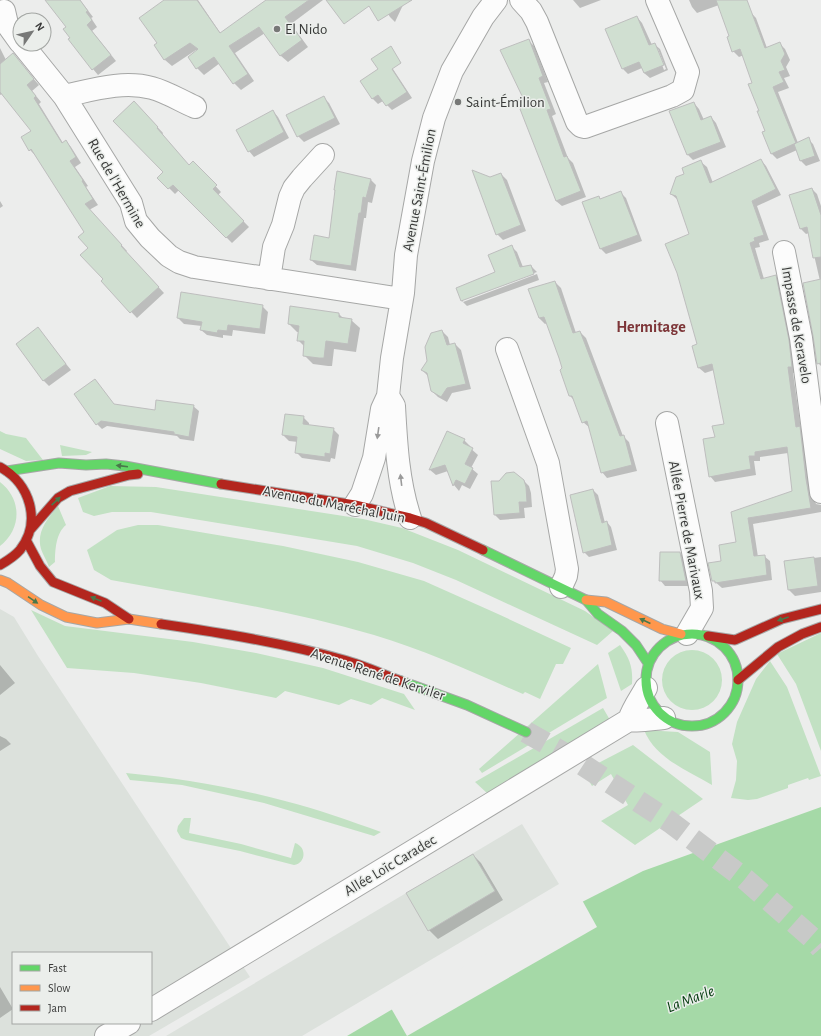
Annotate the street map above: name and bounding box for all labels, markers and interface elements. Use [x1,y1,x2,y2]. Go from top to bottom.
north arrow [12,12,52,52]
text: N [33,20,47,33]
place label: El Nido [285,22,327,37]
marker: El Nido [272,24,282,34]
place label: Saint-Émilion [466,93,545,110]
marker: Saint-Émilion [453,97,463,107]
street label: Avenue Saint-Émilion [398,127,439,253]
street label: Rue de l'Hermine [85,136,148,231]
street label: Impasse de Keravelo [779,265,814,385]
district label: Hermitage [616,319,686,335]
one-way arrow [375,427,381,439]
street label: Allée Pierre de Marivaux [666,459,707,601]
one-way arrow [116,463,128,469]
one-way arrow [398,474,404,486]
street label: Avenue du Maréchal Juin [262,483,406,526]
one-way arrow [51,496,61,506]
one-way arrow [28,596,39,603]
one-way arrow [89,596,101,602]
one-way arrow [777,616,789,622]
one-way arrow [639,618,650,624]
street label: Avenue René de Kerviler [309,646,447,703]
street label: Allée Loïc Caradec [342,832,439,899]
legend [12,952,152,1024]
text: Fast [48,962,67,974]
text: Slow [48,982,70,994]
water label: La Marle [664,983,716,1015]
text: Jam [48,1002,67,1014]

